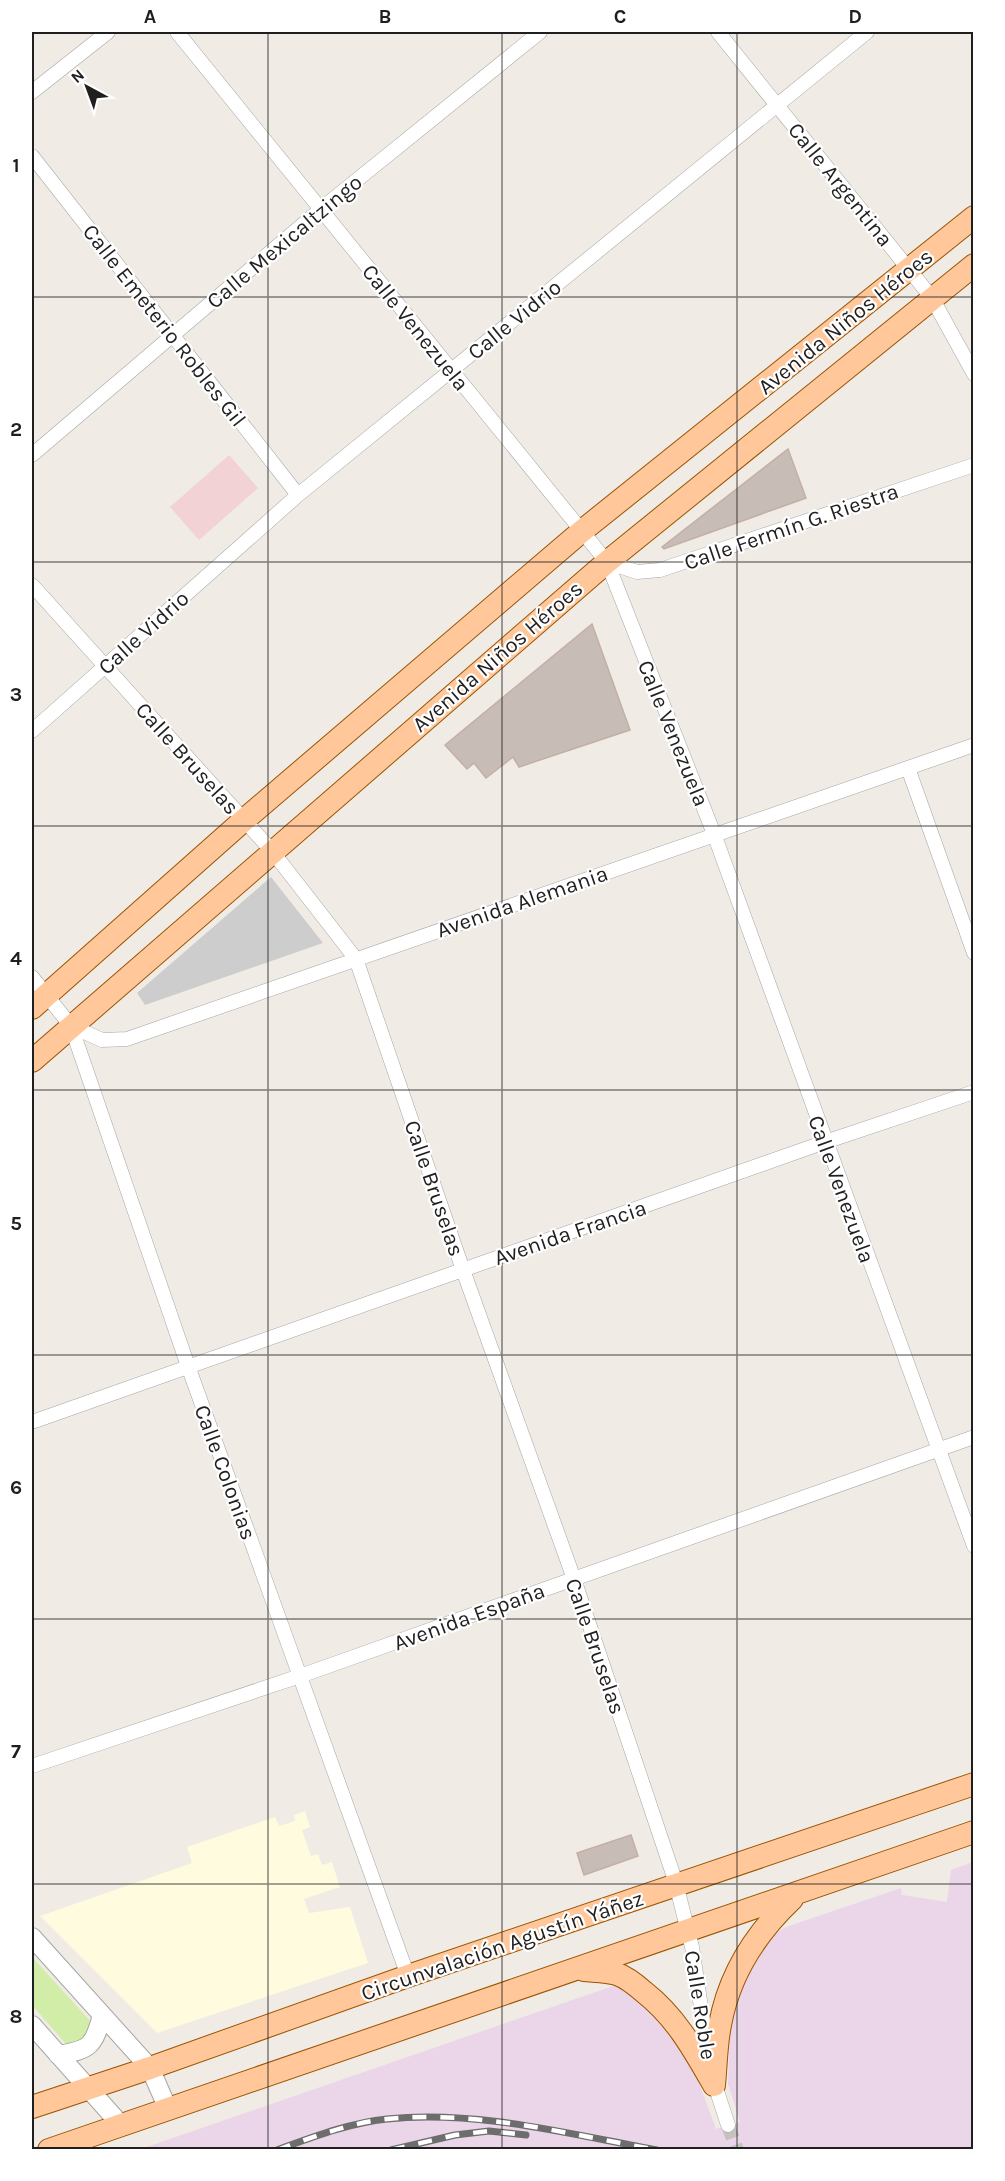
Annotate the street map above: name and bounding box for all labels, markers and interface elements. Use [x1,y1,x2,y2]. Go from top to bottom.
text: A [144,5,157,28]
text: B [379,5,391,28]
text: C [614,5,626,28]
text: D [848,5,862,28]
north arrow [57,57,117,117]
text: N [67,65,88,87]
street label: Calle Argentina [782,117,898,252]
text: 1 [12,154,20,177]
street label: Calle Mexicaltzingo [202,169,368,314]
street label: Calle Emeterio Robles Gil [77,219,251,432]
street label: Avenida Niños Héroes [753,243,938,400]
street label: Calle Venezuela [356,259,474,396]
street label: Calle Vidrio [463,274,567,365]
text: 2 [10,418,22,441]
street label: Calle Fermín G. Riestra [681,478,902,576]
street label: Avenida Niños Héroes [407,576,588,738]
street label: Calle Vidrio [93,585,194,680]
street label: Calle Venezuela [632,657,714,810]
text: 3 [10,683,22,706]
street label: Calle Bruselas [130,697,244,820]
street label: Avenida Alemania [433,860,611,943]
text: 4 [10,947,22,970]
street label: Calle Venezuela [802,1112,880,1267]
street label: Calle Bruselas [399,1117,469,1260]
street label: Avenida Francia [491,1195,650,1271]
text: 5 [10,1212,22,1235]
street label: Calle Colonias [189,1401,261,1543]
text: 6 [10,1476,22,1499]
street label: Calle Bruselas [560,1575,630,1718]
street label: Avenida España [390,1578,548,1656]
text: 7 [11,1740,21,1763]
street label: Circunvalación Agustín Yáñez [358,1885,647,2007]
street label: Calle Roble [679,1949,721,2062]
text: 8 [10,2005,22,2028]

